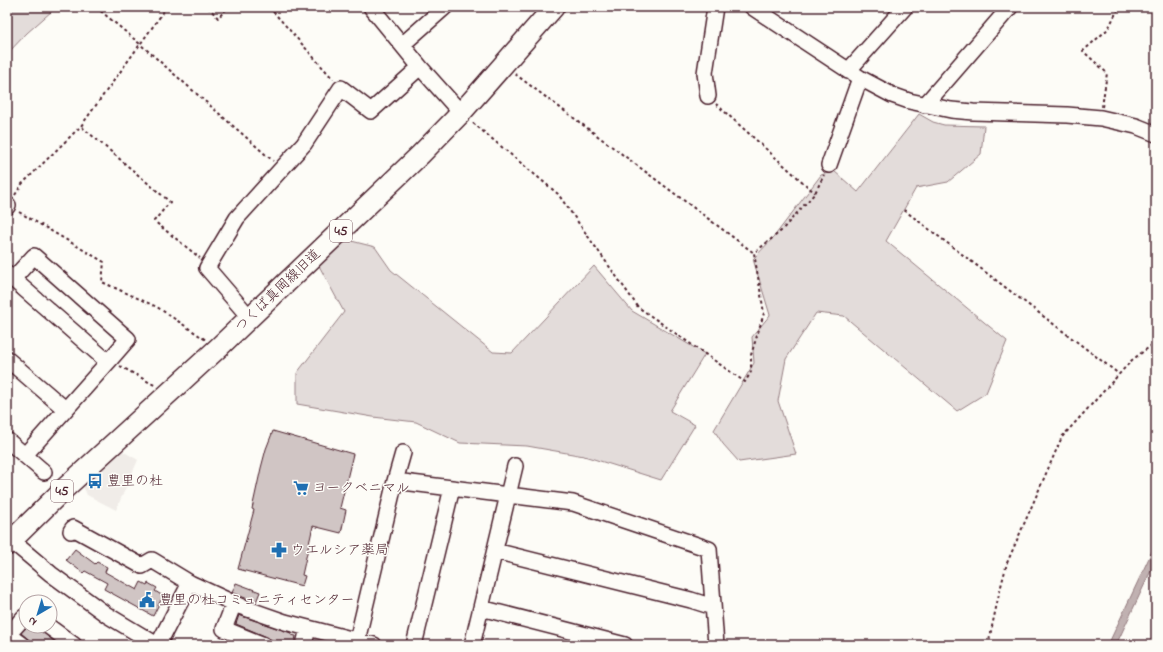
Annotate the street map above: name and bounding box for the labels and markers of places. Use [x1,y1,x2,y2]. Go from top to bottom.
place label: 豊里の杜 [107,471,163,492]
bus stop icon: 豊里の杜 [86,472,104,490]
place label: ヨークベニマル [313,478,410,499]
supermarket icon: ヨークベニマル [292,479,310,497]
place label: ウエルシア薬局 [291,540,389,561]
pharmacy icon: ウエルシア薬局 [270,541,288,559]
place label: 豊里の杜コミュニティセンター [159,590,354,611]
public building icon: 豊里の杜コミュニティセンター [138,591,156,609]

